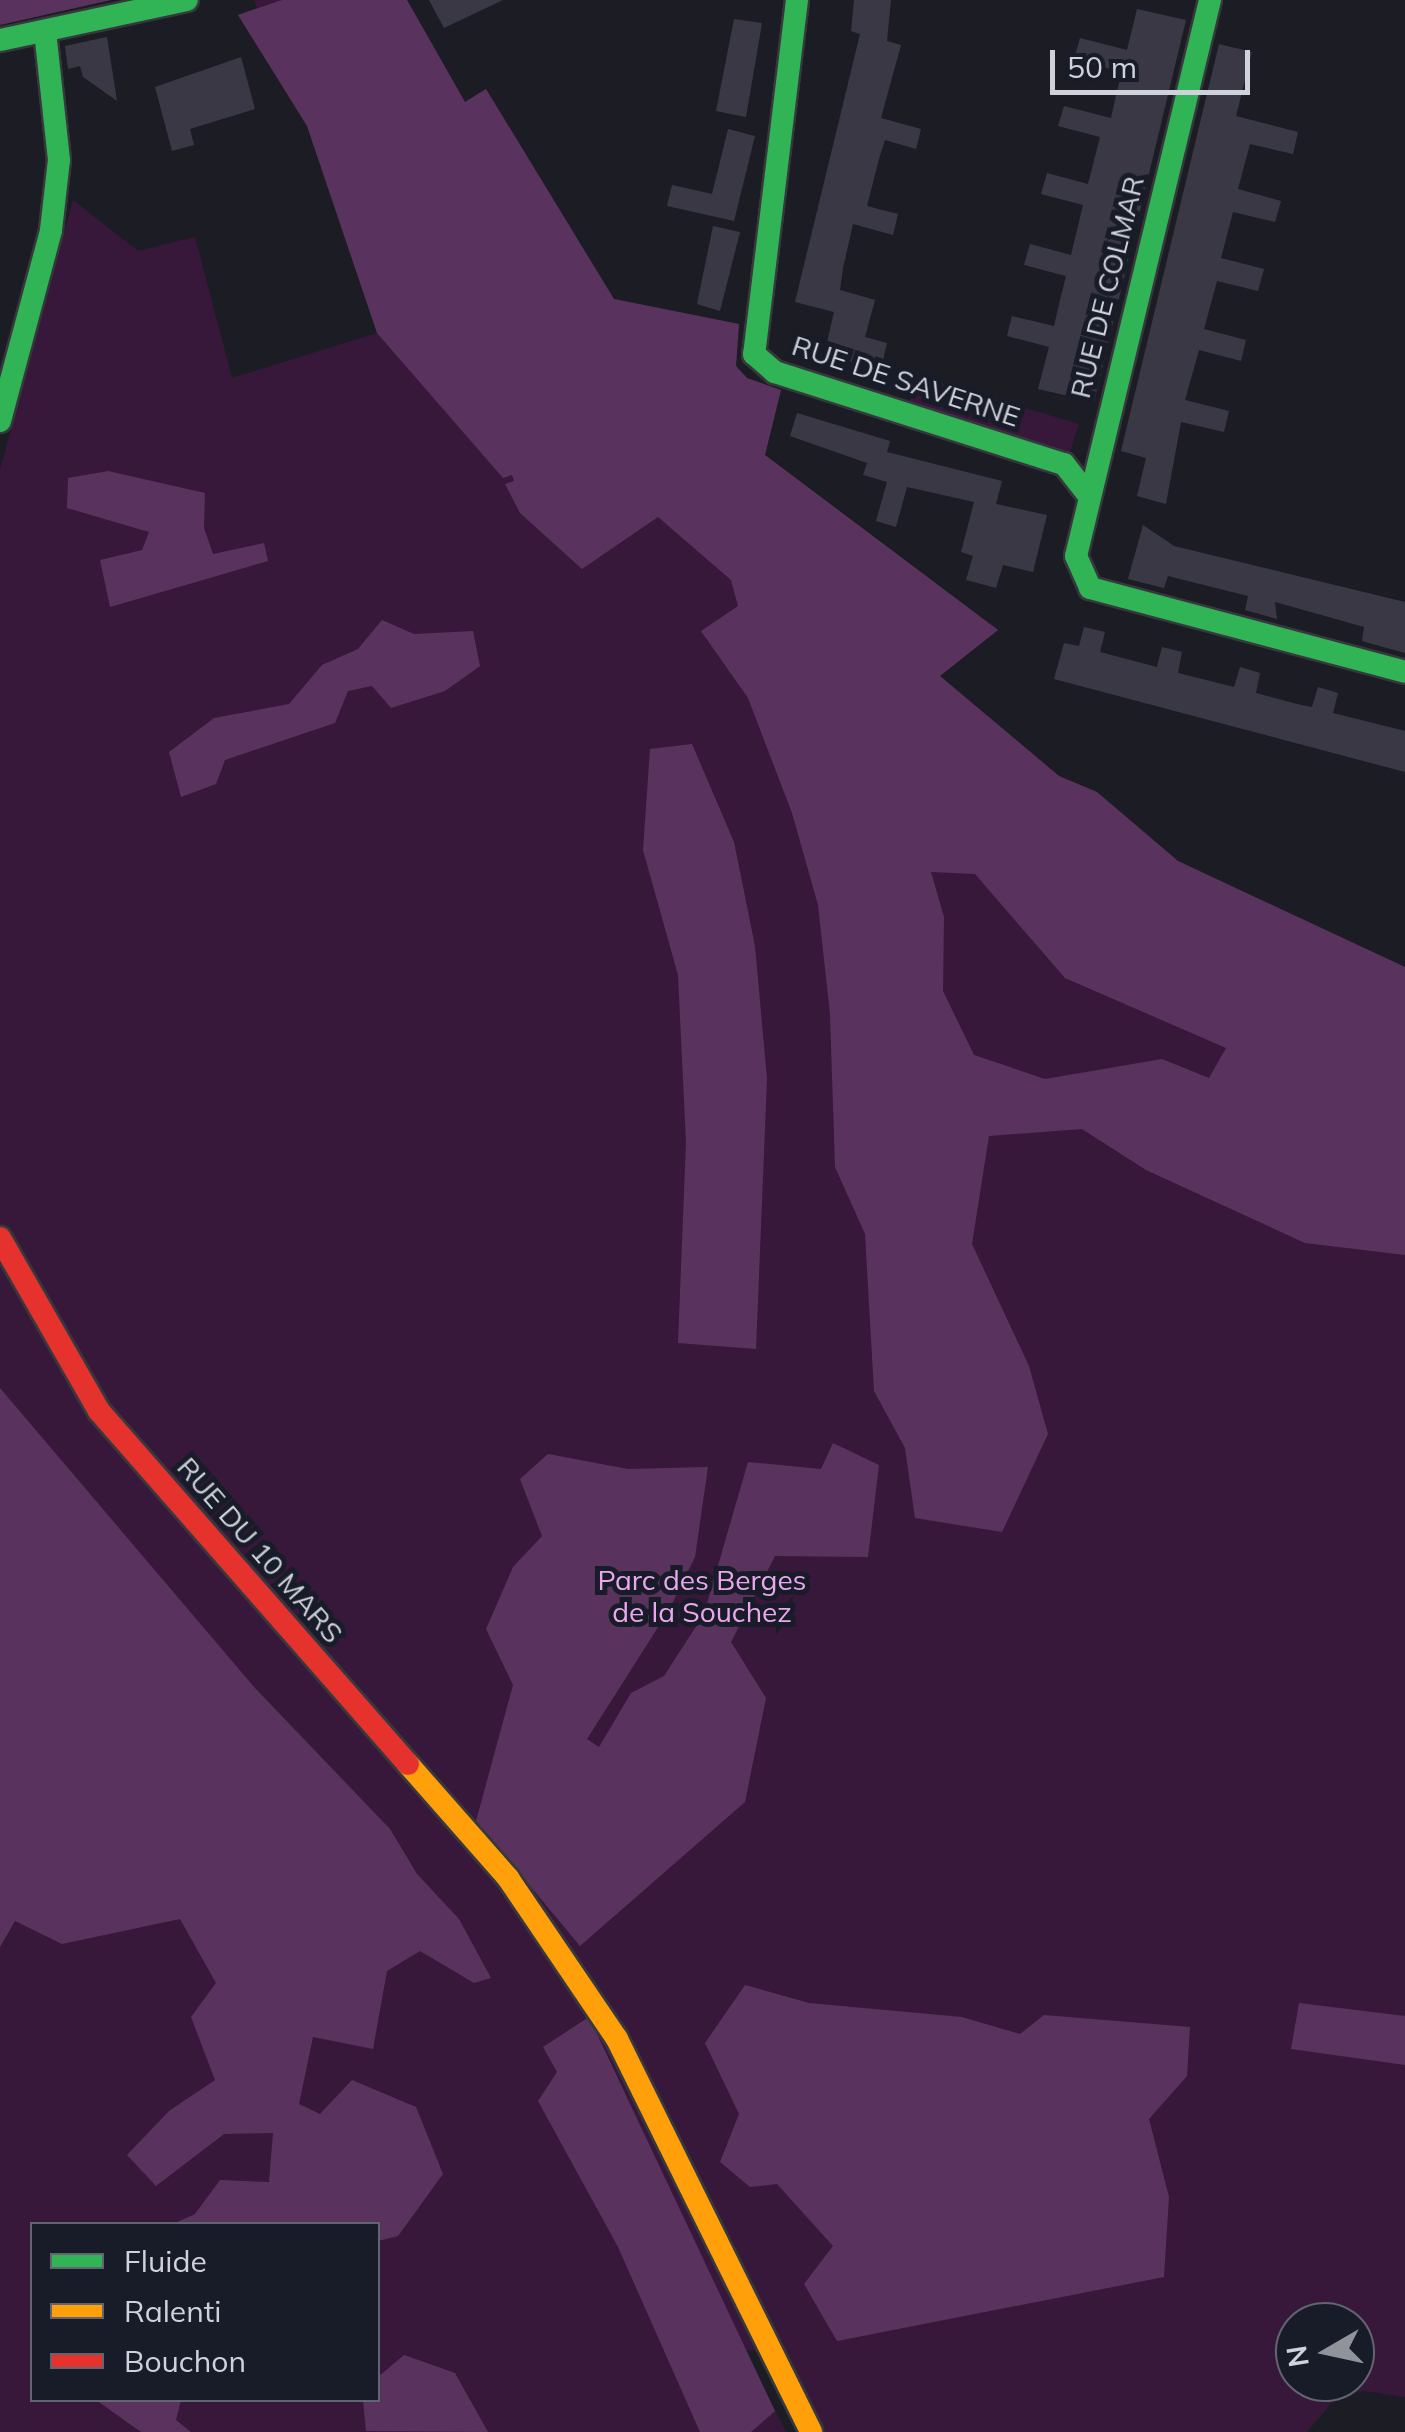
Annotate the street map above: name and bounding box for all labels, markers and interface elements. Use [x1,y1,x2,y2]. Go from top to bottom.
scale bar [1055,30,1255,92]
text: 50 m [1067,48,1137,86]
street label: RUE DE COLMAR [1063,172,1151,402]
street label: RUE DE SAVERNE [788,328,1024,434]
street label: RUE DU 10 MARS [170,1450,350,1650]
park label: Parc des Berges de la Souchez [598,1563,806,1629]
legend [30,2222,380,2402]
text: Fluide [124,2242,207,2280]
text: Ralenti [124,2292,221,2330]
north arrow [1275,2302,1375,2402]
text: Bouchon [124,2342,246,2380]
text: N [1278,2343,1316,2370]

